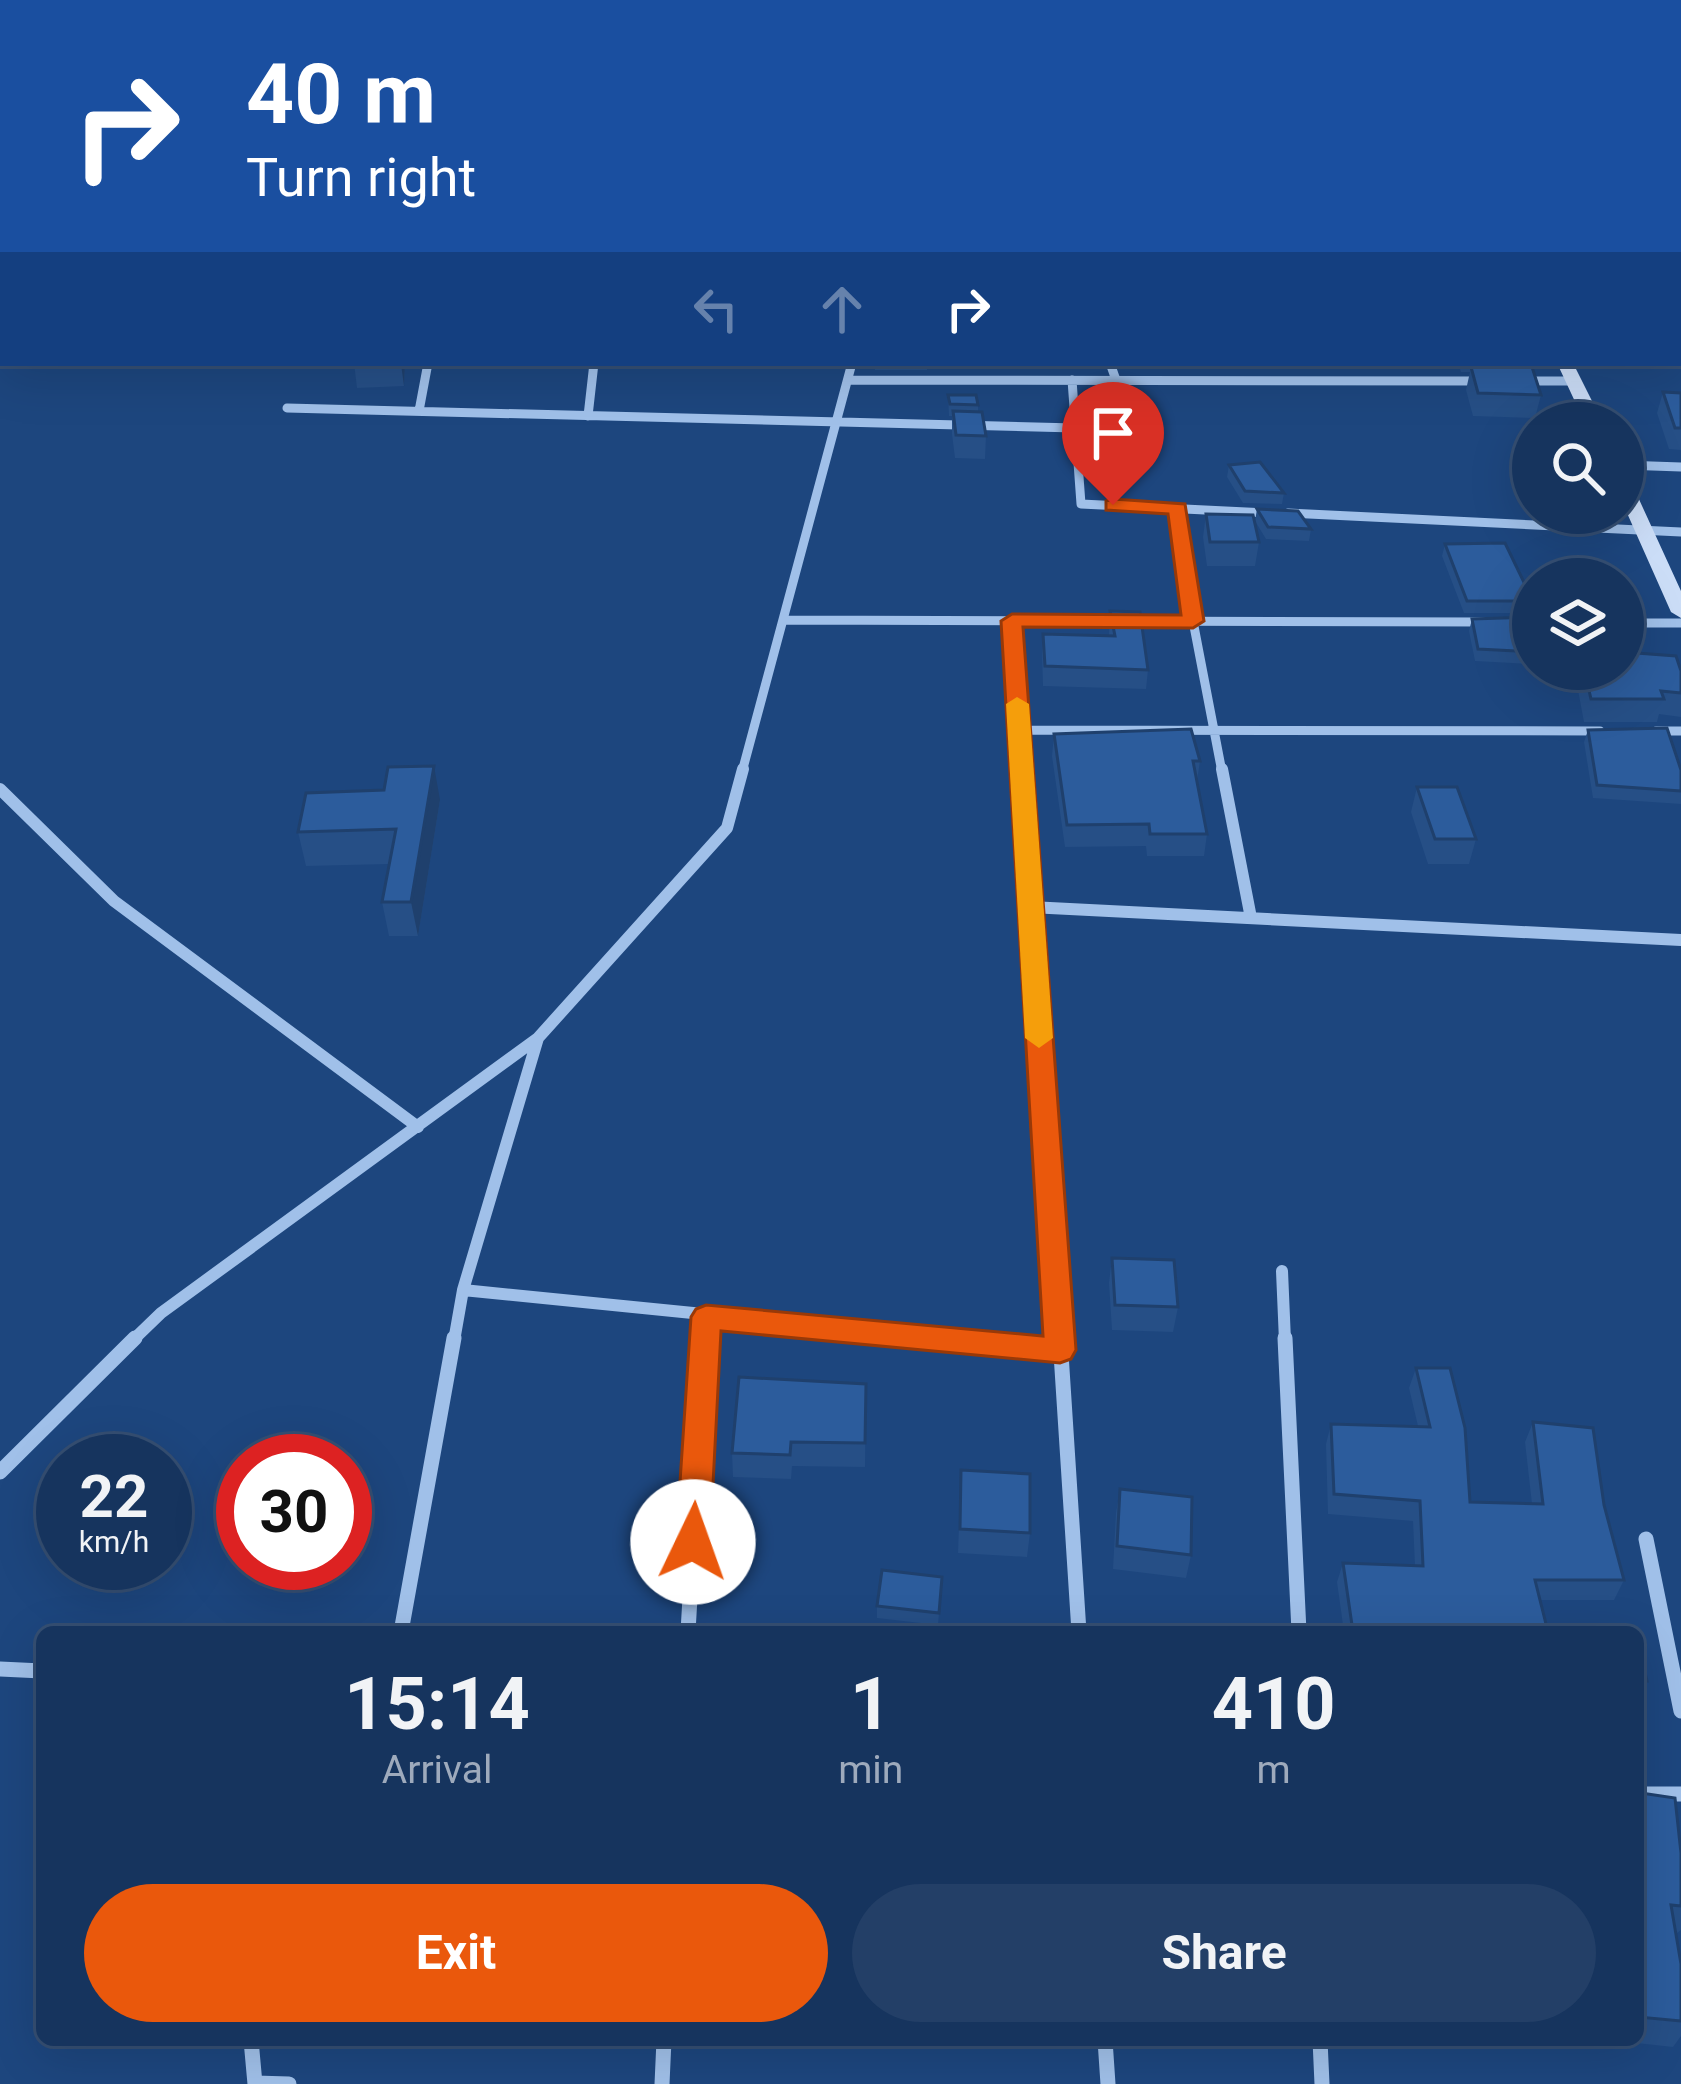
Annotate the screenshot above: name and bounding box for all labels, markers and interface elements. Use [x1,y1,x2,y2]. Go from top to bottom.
text: 40 m [246,45,436,144]
icon: right [48,48,204,204]
text: Turn right [246,146,476,209]
icon: left [683,276,749,342]
icon: ahead [809,276,875,342]
icon: right [935,276,1001,342]
pin [1062,382,1164,505]
icon: arrive [1080,400,1146,466]
map controls [1512,402,1644,690]
button: search [1512,402,1644,534]
button: layers [1512,558,1644,690]
speed limit sign: 30 [216,1434,372,1590]
text: 22 [80,1461,148,1532]
position arrow [630,1479,756,1605]
text: km/h [79,1524,149,1559]
text: 15:14 [344,1662,530,1747]
text: 1 [850,1662,891,1747]
text: 410 [1212,1662,1336,1747]
text: Arrival [382,1747,492,1793]
text: min [838,1747,903,1793]
text: m [1257,1747,1291,1793]
button: Exit [84,1884,828,2022]
button: Share [852,1884,1596,2022]

